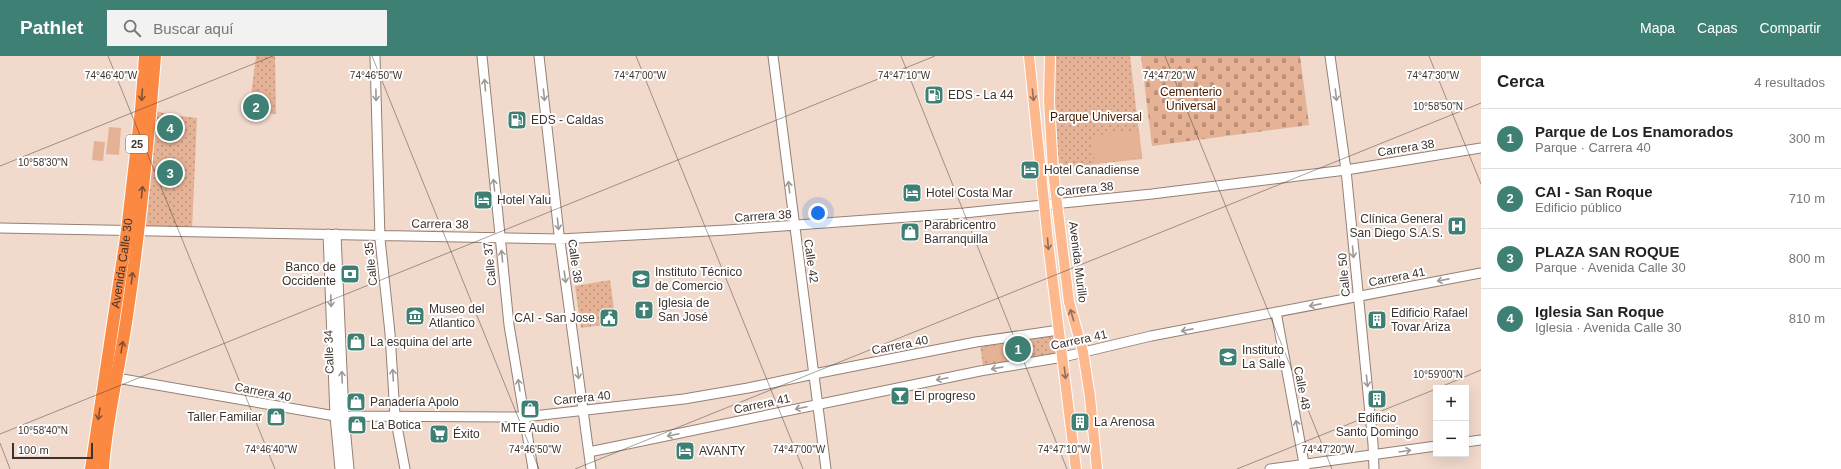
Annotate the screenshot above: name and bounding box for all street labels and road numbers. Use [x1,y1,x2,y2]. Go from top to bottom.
road number: 25 [126,135,148,153]
street label: Carrera 38 [1377,137,1436,159]
street label: Carrera 38 [1056,179,1115,199]
street label: Carrera 38 [734,207,792,225]
street label: Avenida Calle 30 [108,217,135,309]
street label: Carrera 38 [411,217,469,232]
street label: Avenida Murillo [1066,221,1090,304]
street label: Calle 38 [565,238,585,284]
street label: Calle 42 [801,238,821,284]
street label: Calle 35 [362,241,380,287]
street label: Calle 37 [481,241,499,287]
street label: Calle 50 [1335,252,1353,298]
street label: Carrera 41 [1368,265,1427,289]
street label: Carrera 41 [1049,327,1109,353]
street label: Calle 34 [321,329,337,374]
street label: Carrera 40 [871,333,930,357]
street label: Calle 48 [1291,365,1313,411]
street label: Carrera 40 [234,380,293,404]
street label: Carrera 40 [553,388,612,408]
street label: Carrera 41 [732,391,792,417]

